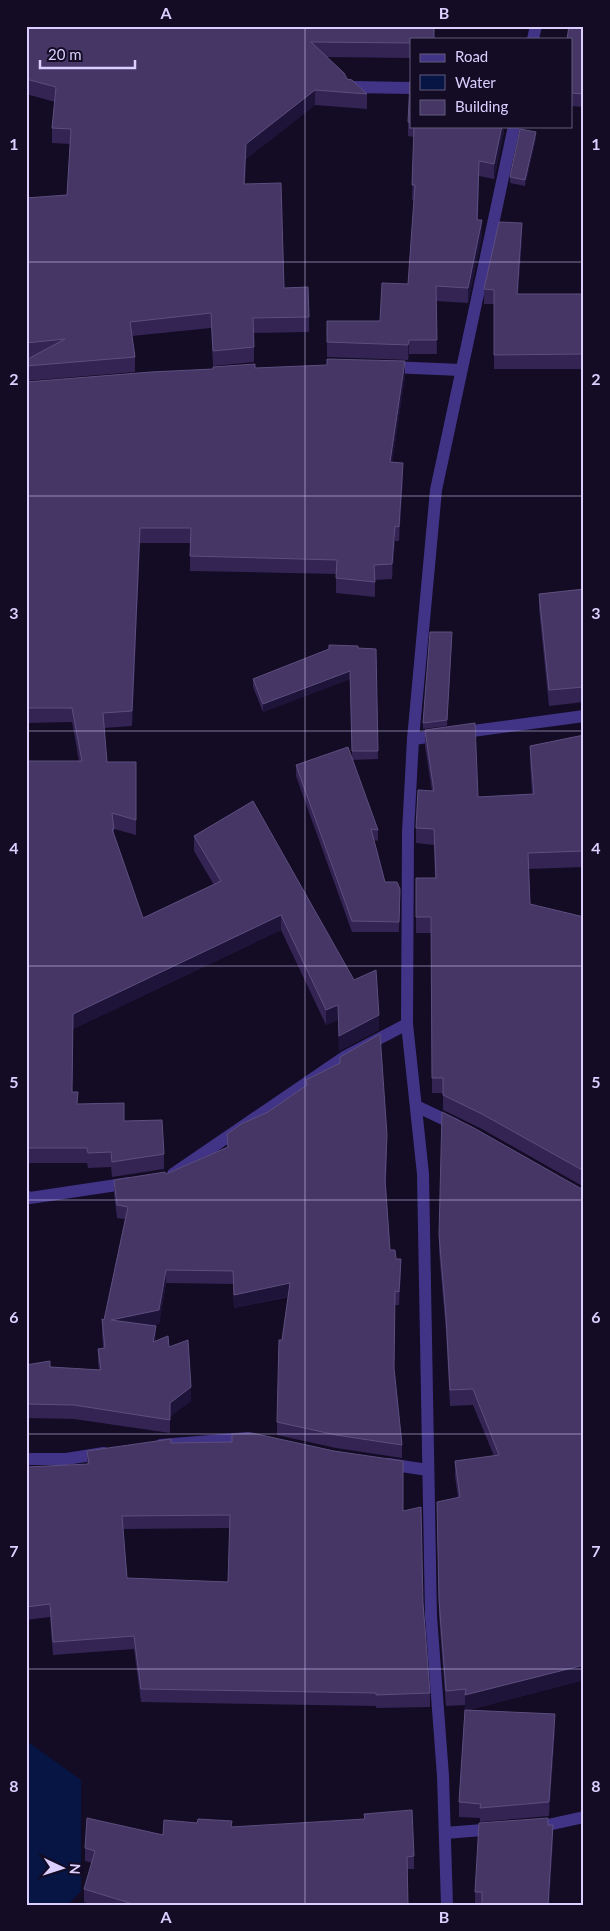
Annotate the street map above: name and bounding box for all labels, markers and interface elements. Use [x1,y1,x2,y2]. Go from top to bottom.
text: A [159,3,172,22]
text: B [439,3,449,22]
scale bar [40,38,135,70]
legend [410,38,572,128]
text: 20 m [48,45,82,63]
text: Road [455,47,488,65]
text: Water [455,73,496,91]
text: Building [455,97,508,115]
text: 1 [9,134,19,153]
text: 1 [591,134,601,153]
text: 2 [9,369,19,388]
text: 2 [591,369,601,388]
text: 3 [9,603,19,622]
text: 3 [591,603,601,622]
text: 4 [9,838,19,857]
text: 4 [591,838,601,857]
text: 5 [9,1072,19,1091]
text: 5 [591,1072,601,1091]
text: 6 [9,1307,19,1326]
text: 6 [591,1307,601,1326]
text: 7 [9,1541,19,1560]
text: 7 [591,1541,601,1560]
text: 8 [9,1776,19,1795]
text: 8 [591,1776,601,1795]
north arrow [38,1844,88,1894]
text: N [67,1863,84,1875]
text: A [159,1907,172,1926]
text: B [439,1907,449,1926]

